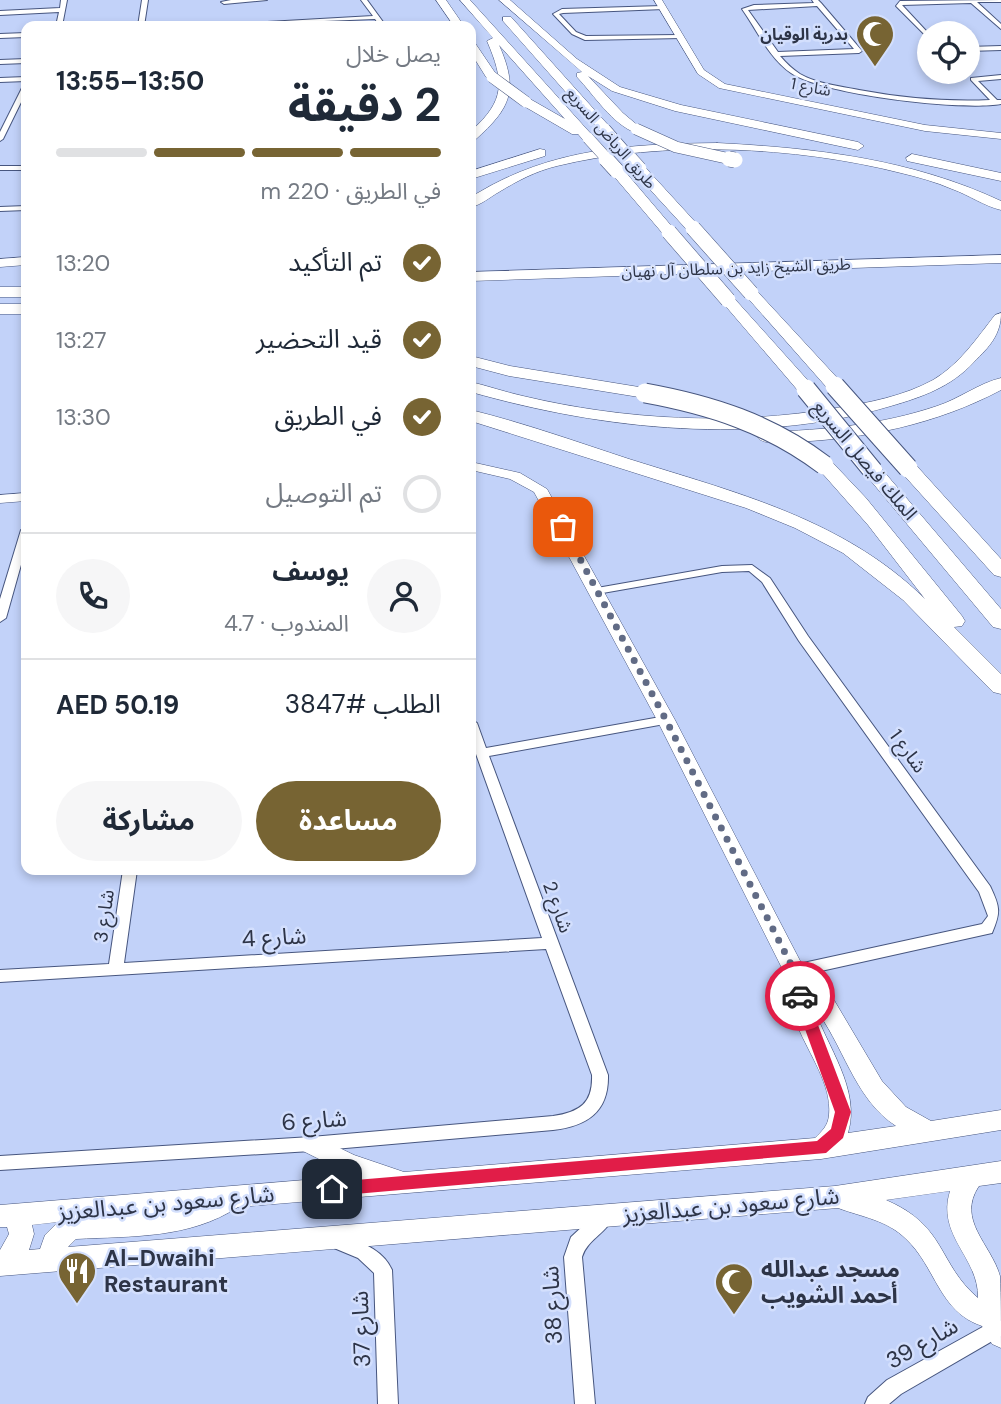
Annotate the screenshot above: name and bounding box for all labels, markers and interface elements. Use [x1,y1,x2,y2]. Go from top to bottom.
mosque icon: بدرية الوقيان [854,13,896,68]
map controls [917,21,980,84]
button: locate [917,21,980,84]
place label: بدرية الوقيان [760,24,848,45]
text: يصل خلال [346,39,441,69]
text: 13:50–13:55 [56,64,204,98]
street label: شارع 1 [789,73,833,103]
text: 2 دقيقة [288,75,441,135]
street label: طريق الرياض السريع [560,83,661,195]
text: في الطريق · 220 m [261,176,441,206]
icon: check [403,244,441,282]
text: تم التأكيد [288,245,382,279]
text: 13:20 [56,248,110,278]
street label: طريق الشيخ زايد بن سلطان آل نهيان [621,253,851,284]
icon: check [403,321,441,359]
text: قيد التحضير [256,322,382,356]
text: 13:27 [56,325,107,355]
street label: الملك فيصل السريع [806,395,923,527]
icon: check [403,398,441,436]
text: في الطريق [275,399,382,433]
text: 13:30 [56,402,111,432]
text: تم التوصيل [266,476,382,510]
pin [533,497,593,557]
icon: bag [544,508,582,546]
text: يوسف [272,554,349,588]
button: phone [56,559,130,633]
button: person [367,559,441,633]
text: المندوب · 4.7 [224,608,349,638]
text: الطلب #3847 [285,687,441,721]
text: AED 50.19 [56,688,179,722]
street label: شارع 1 [883,724,932,778]
button: مشاركة [56,781,242,861]
button: مساعدة [256,781,441,861]
street label: شارع 2 [536,878,579,937]
street label: شارع 3 [88,888,121,944]
street label: شارع 4 [241,920,307,956]
courier [765,961,835,1031]
icon: car [781,977,819,1015]
street label: شارع 6 [280,1103,348,1139]
pin [302,1159,362,1219]
icon: home [313,1170,351,1208]
street label: شارع سعود بن عبدالعزيز [55,1179,276,1230]
street label: شارع سعود بن عبدالعزيز [620,1181,841,1232]
place label: Al-Dwaihi Restaurant [104,1243,228,1299]
restaurant icon: Al-Dwaihi Restaurant [56,1250,98,1305]
place label: مسجد عبدالله أحمد الشويب [761,1254,900,1310]
mosque icon: مسجد عبدالله أحمد الشويب [713,1261,755,1316]
street label: شارع 38 [535,1265,571,1345]
street label: شارع 37 [345,1290,379,1368]
street label: شارع 39 [881,1310,964,1377]

